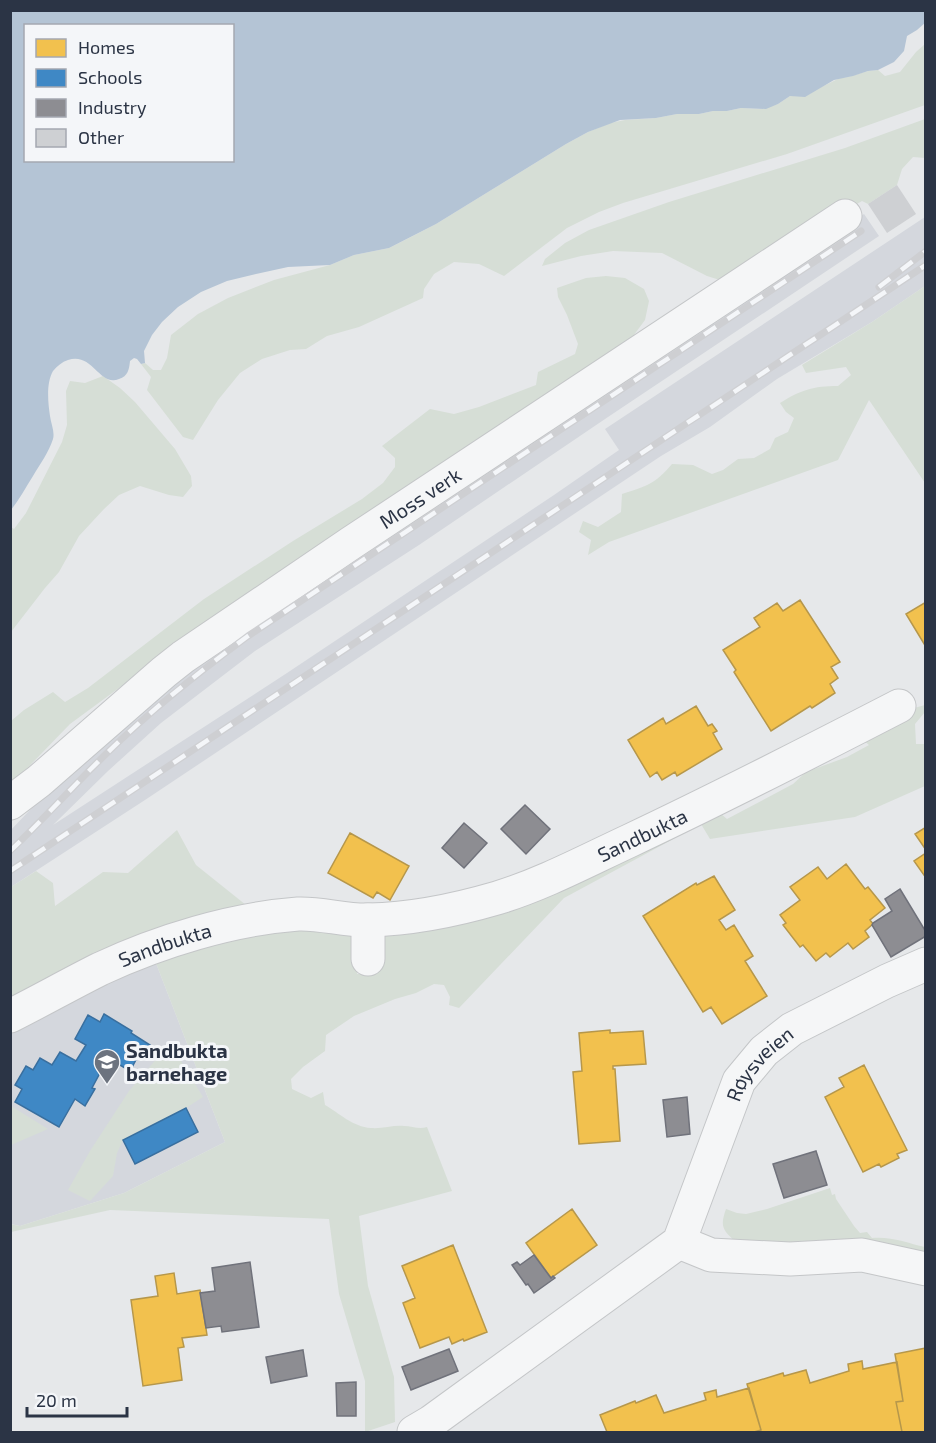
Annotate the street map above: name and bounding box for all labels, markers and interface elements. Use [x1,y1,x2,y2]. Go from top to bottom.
legend [24,24,234,162]
text: Homes [78,36,135,58]
text: Schools [78,66,142,88]
text: Industry [78,96,147,118]
text: Other [78,126,124,148]
street label: Moss verk [375,462,465,533]
street label: Sandbukta [593,803,691,866]
street label: Sandbukta [115,917,214,971]
street label: Røysveien [721,1021,798,1104]
place label: Sandbukta barnehage [126,1038,228,1085]
school or university icon: Sandbukta barnehage [92,1047,122,1085]
scale bar [27,1380,128,1418]
text: 20 m [36,1389,77,1411]

